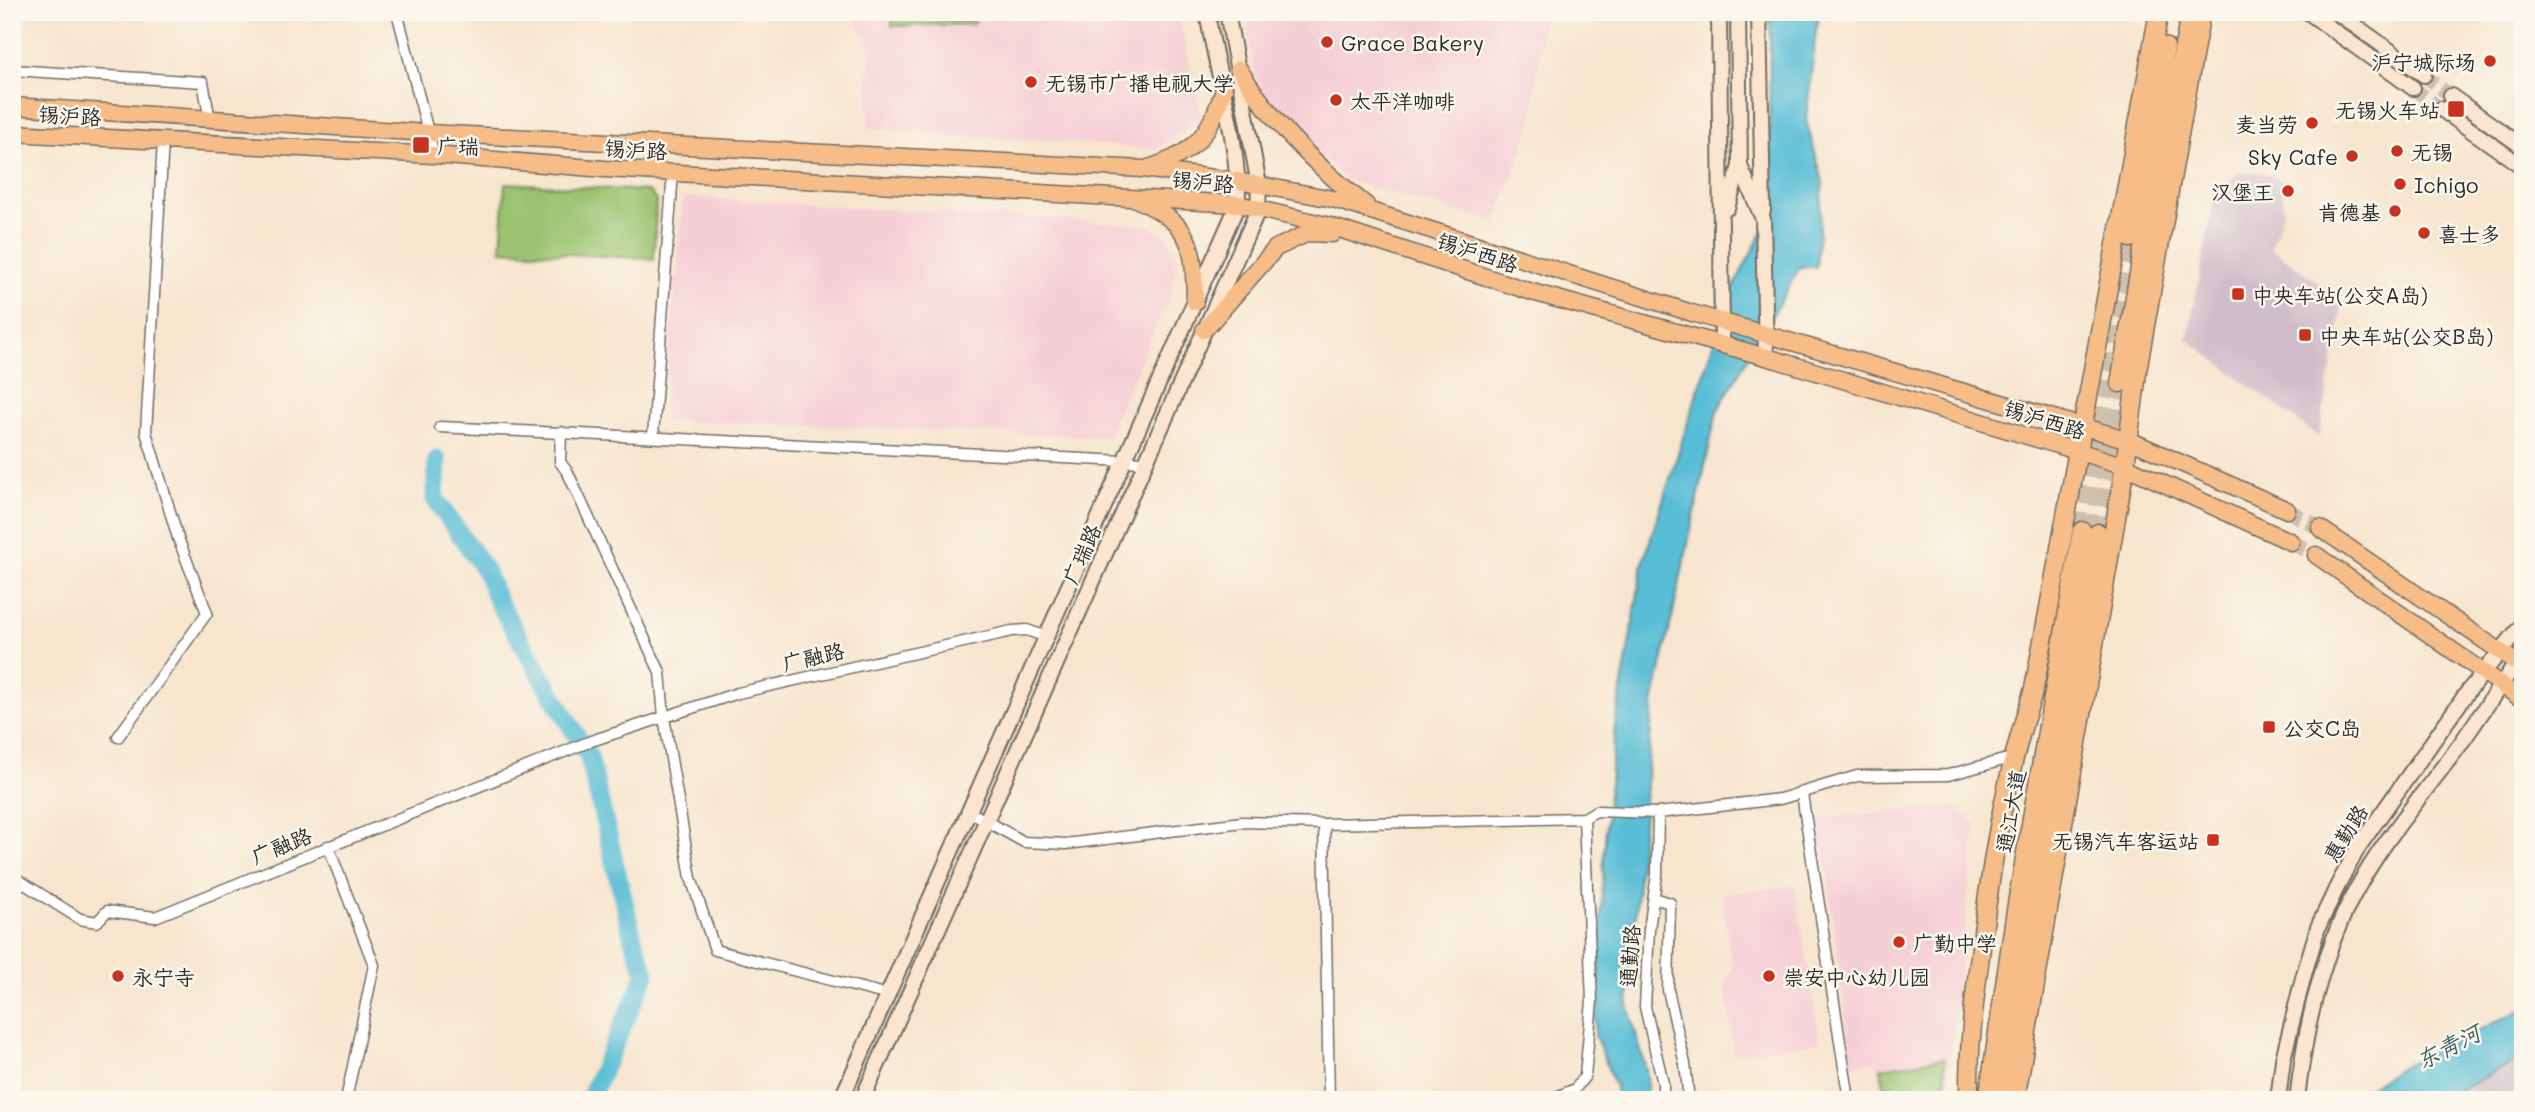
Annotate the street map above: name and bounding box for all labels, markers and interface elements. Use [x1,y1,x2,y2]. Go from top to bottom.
place label: Grace Bakery [1341,29,1484,56]
marker: Grace Bakery [1319,34,1335,50]
place label: 沪宁城际场 [2371,48,2476,75]
marker: 沪宁城际场 [2482,53,2498,69]
place label: 无锡市广播电视大学 [1045,69,1234,96]
marker: 无锡市广播电视大学 [1023,74,1039,90]
place label: 太平洋咖啡 [1350,87,1455,114]
marker: 太平洋咖啡 [1328,92,1344,108]
place label: 无锡火车站 [2335,96,2440,123]
marker: 无锡火车站 [2446,99,2466,119]
street label: 锡沪路 [38,100,102,130]
place label: 麦当劳 [2235,110,2298,137]
marker: 麦当劳 [2304,115,2320,131]
place label: 广瑞 [437,132,479,159]
street label: 锡沪路 [604,134,668,164]
marker: 广瑞 [411,135,431,155]
place label: 无锡 [2411,138,2453,165]
place label: Sky Cafe [2248,143,2338,170]
marker: 无锡 [2389,143,2405,159]
marker: Sky Cafe [2344,148,2360,164]
street label: 锡沪路 [1170,165,1236,197]
place label: Ichigo [2414,171,2478,198]
marker: Ichigo [2392,176,2408,192]
place label: 汉堡王 [2211,178,2274,205]
marker: 汉堡王 [2280,183,2296,199]
place label: 肯德基 [2318,198,2381,225]
marker: 肯德基 [2387,203,2403,219]
place label: 喜士多 [2438,220,2501,247]
marker: 喜士多 [2416,225,2432,241]
street label: 锡沪西路 [1434,226,1522,278]
place label: 中央车站(公交A岛) [2252,281,2428,308]
marker: 中央车站(公交A岛) [2230,286,2246,302]
place label: 中央车站(公交B岛) [2319,322,2493,349]
marker: 中央车站(公交B岛) [2297,327,2313,343]
street label: 锡沪西路 [2001,394,2089,444]
street label: 广瑞路 [1056,520,1106,588]
street label: 广融路 [779,636,847,676]
place label: 公交C岛 [2283,714,2361,741]
marker: 公交C岛 [2261,719,2277,735]
street label: 通江大道 [1989,767,2031,855]
street label: 惠勤路 [2317,799,2373,867]
street label: 广融路 [247,821,315,869]
place label: 无锡汽车客运站 [2052,827,2199,854]
marker: 无锡汽车客运站 [2205,832,2221,848]
street label: 通勤路 [1613,924,1645,988]
place label: 广勤中学 [1913,929,1997,956]
marker: 广勤中学 [1891,934,1907,950]
place label: 永宁寺 [132,963,195,990]
place label: 崇安中心幼儿园 [1783,963,1930,990]
marker: 永宁寺 [110,968,126,984]
marker: 崇安中心幼儿园 [1761,968,1777,984]
water label: 东青河 [2410,1015,2489,1075]

